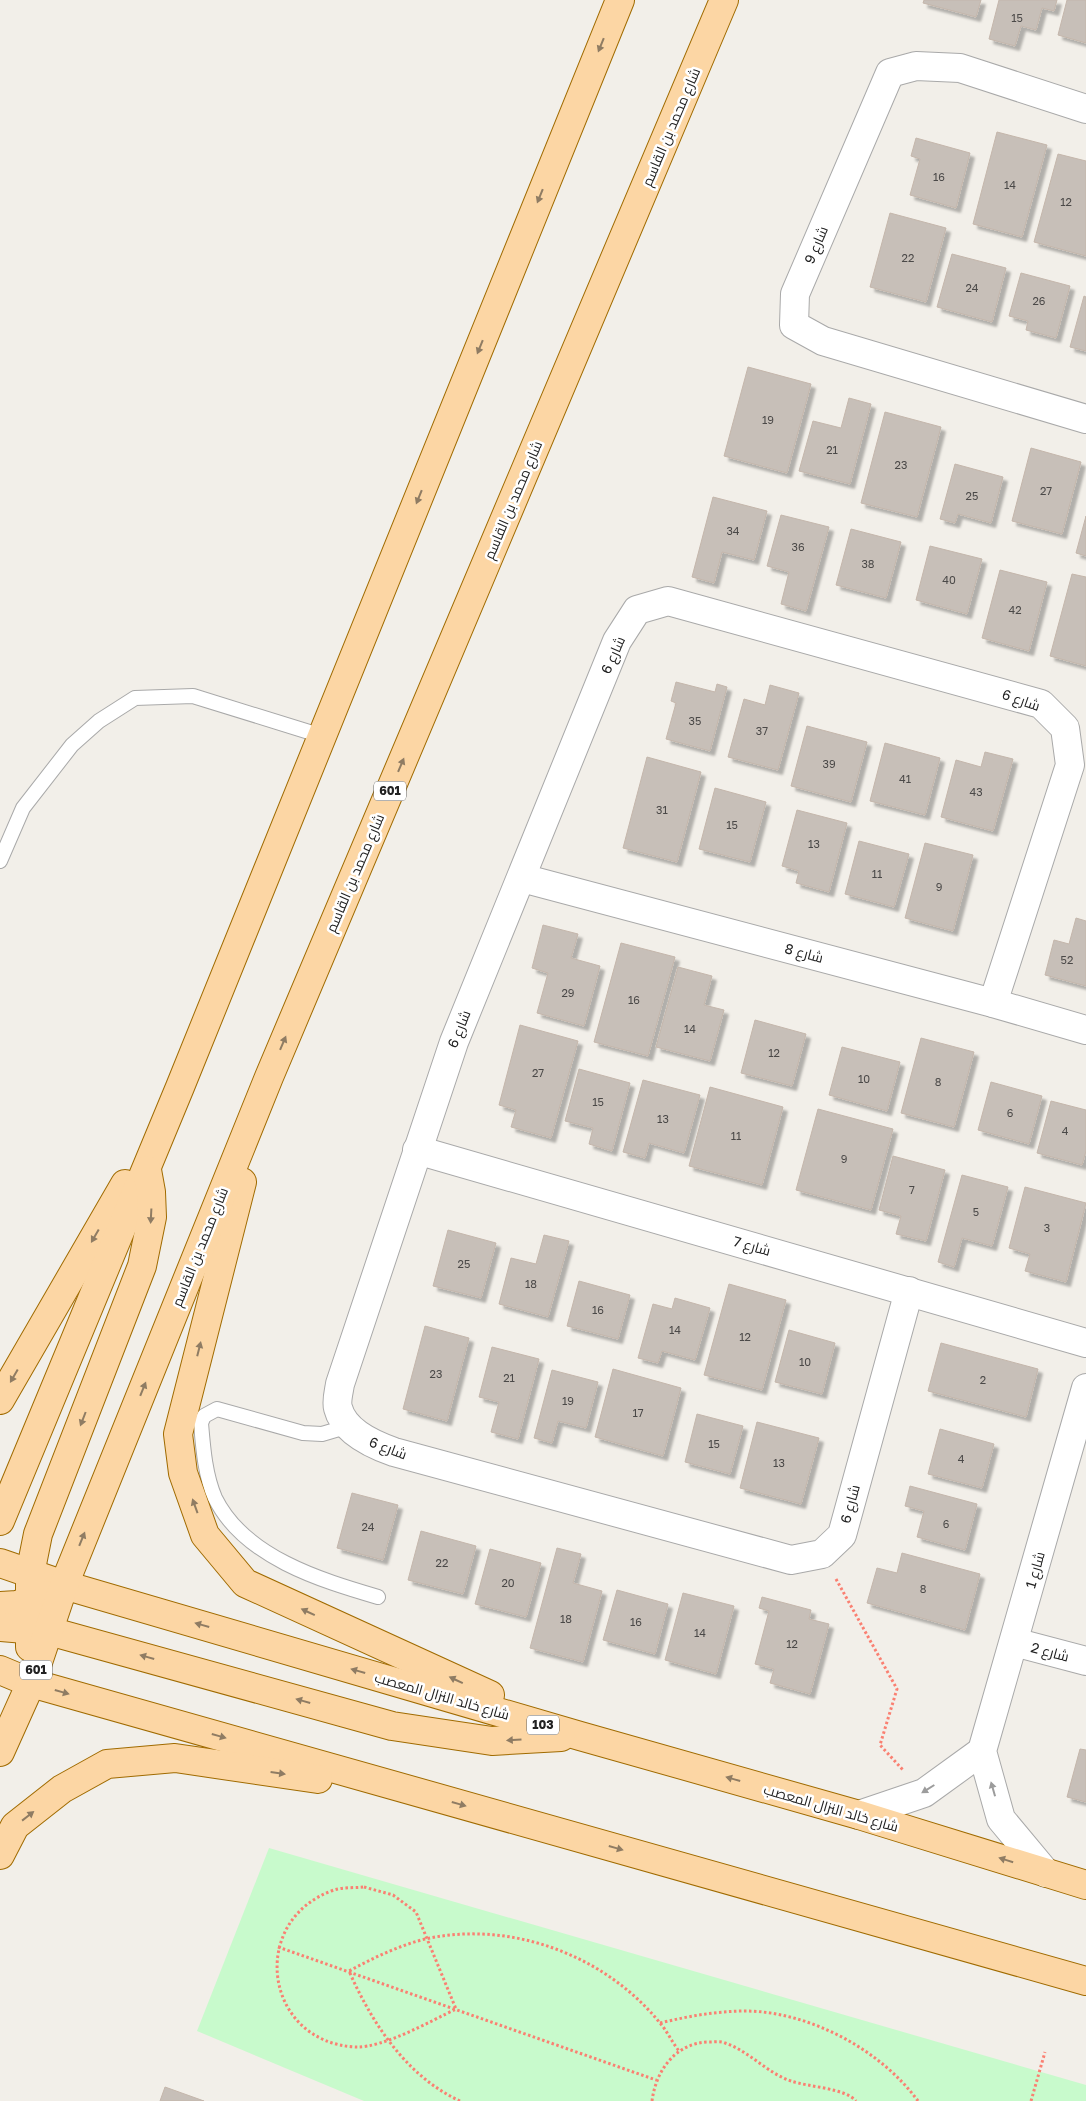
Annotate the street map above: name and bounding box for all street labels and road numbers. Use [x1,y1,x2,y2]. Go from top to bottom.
street label: شارع محمد بن القاسم [638,65,705,189]
street label: شارع 9 [800,223,832,267]
street label: شارع محمد بن القاسم [480,438,547,562]
street label: شارع 6 [597,633,629,677]
street label: شارع 6 [1000,685,1042,715]
road number: 601 [374,781,406,800]
street label: شارع محمد بن القاسم [322,811,389,935]
street label: شارع 8 [783,939,825,967]
street label: شارع 6 [443,1007,475,1051]
street label: شارع محمد بن القاسم [168,1185,233,1310]
street label: شارع 7 [731,1232,773,1260]
street label: شارع 6 [367,1433,409,1463]
street label: شارع 6 [836,1483,864,1525]
street label: شارع 1 [1021,1550,1049,1590]
street label: شارع 2 [1029,1638,1071,1666]
road number: 601 [20,1660,52,1680]
street label: شارع خالد النزال المعصب [373,1668,511,1724]
road number: 103 [527,1716,559,1734]
street label: شارع خالد النزال المعصب [762,1780,900,1836]

